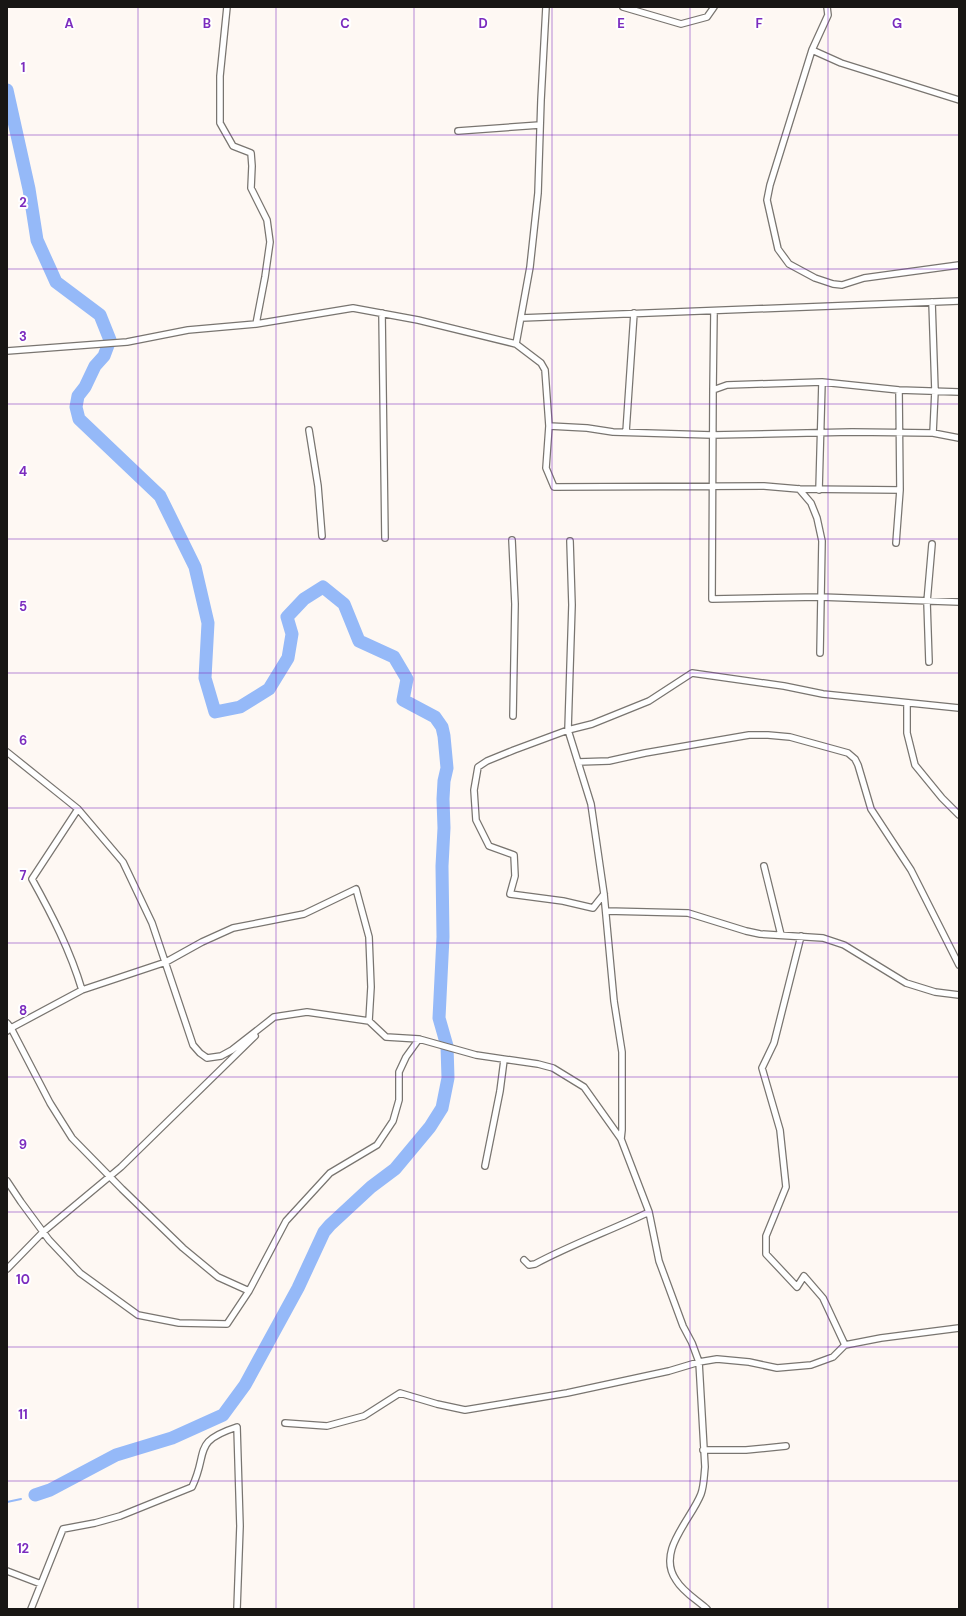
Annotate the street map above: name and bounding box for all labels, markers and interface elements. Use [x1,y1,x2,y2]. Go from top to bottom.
text: A [64,15,74,32]
text: B [203,15,211,32]
text: C [340,15,350,32]
text: D [478,15,488,32]
text: E [617,15,625,32]
text: F [755,15,763,32]
text: G [892,15,902,32]
text: 1 [21,59,25,76]
text: 2 [19,194,27,211]
text: 3 [19,328,27,345]
text: 4 [19,463,27,480]
text: 5 [19,598,27,615]
text: 6 [19,732,27,749]
text: 7 [20,867,27,884]
text: 8 [19,1002,27,1019]
text: 9 [19,1136,27,1153]
text: 10 [16,1271,30,1288]
text: 11 [18,1406,28,1423]
text: 12 [17,1540,29,1557]

